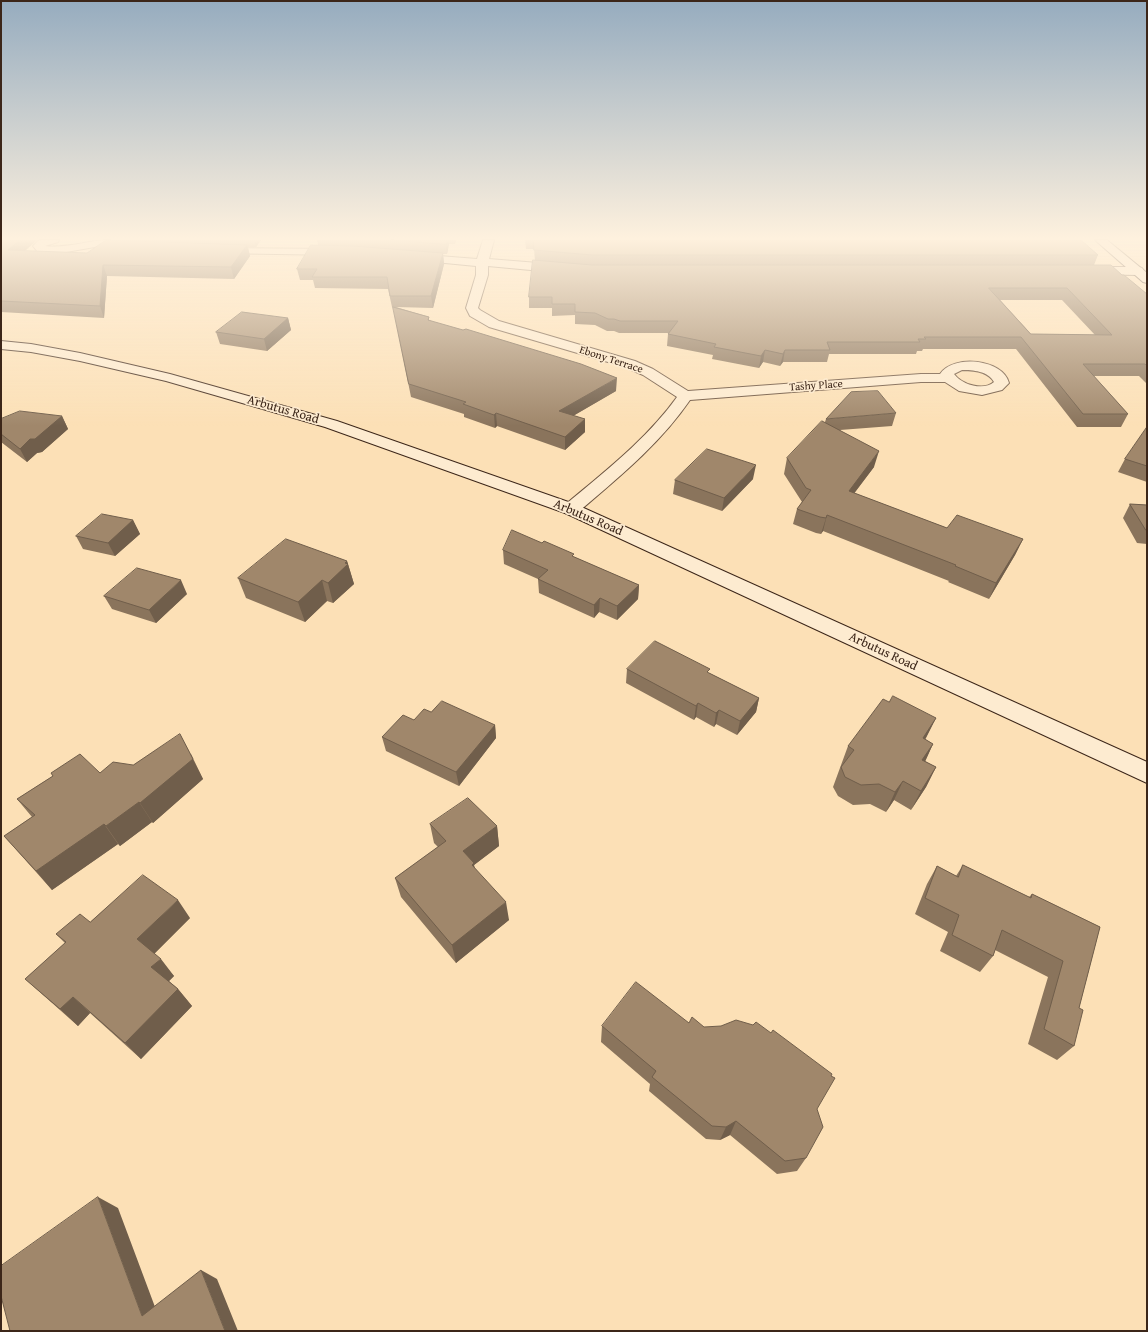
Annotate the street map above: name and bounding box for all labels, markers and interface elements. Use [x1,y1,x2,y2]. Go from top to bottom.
street label: Ebony Terrace [578,344,644,376]
street label: Tashy Place [789,378,843,394]
street label: Arbutus Road [245,392,321,428]
street label: Arbutus Road [551,496,625,540]
street label: Arbutus Road [846,629,920,675]

